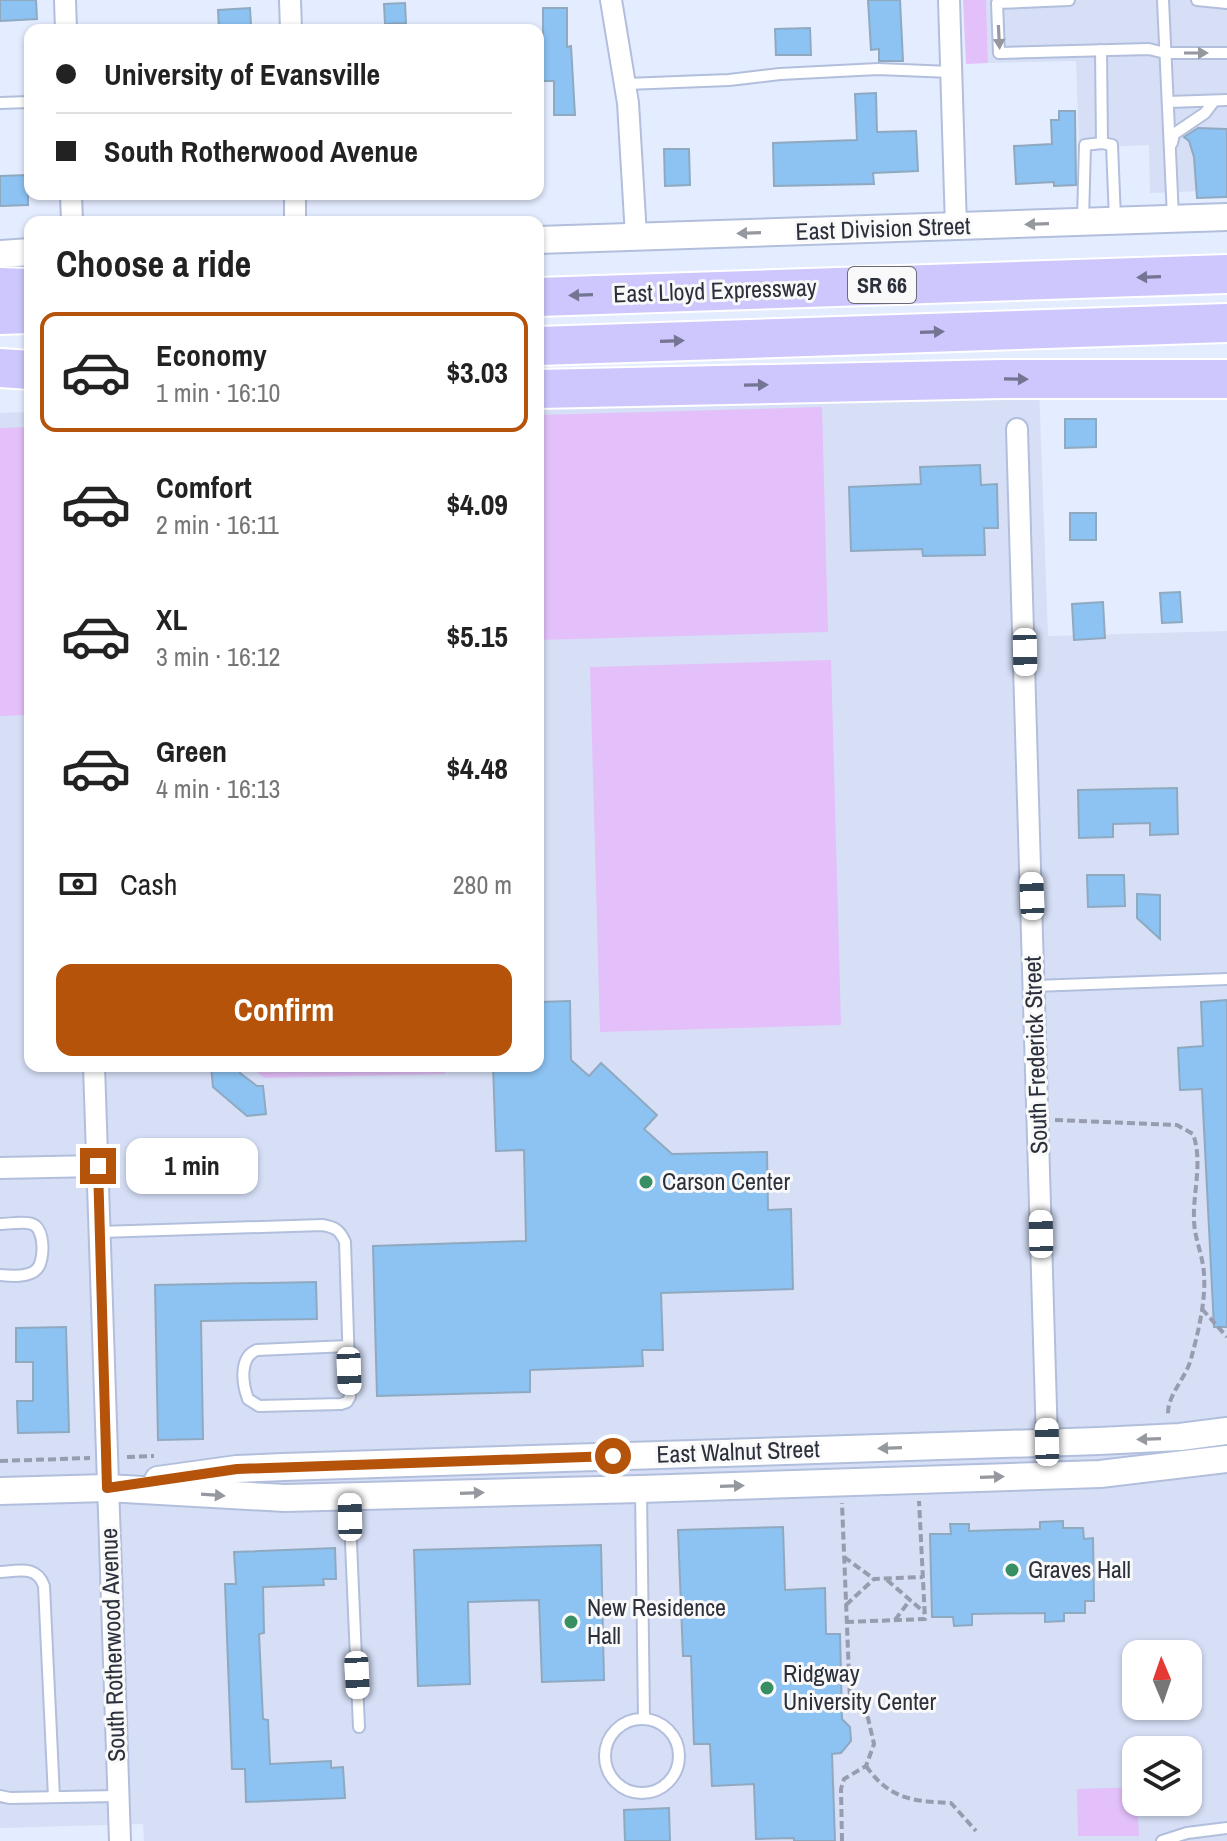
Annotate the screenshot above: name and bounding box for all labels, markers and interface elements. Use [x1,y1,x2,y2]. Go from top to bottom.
one-way arrow [992,25,1005,50]
one-way arrow [1184,47,1209,59]
text: University of Evansville [104,54,380,94]
text: South Rotherwood Avenue [104,131,418,171]
street label: East Division Street [795,209,972,247]
one-way arrow [1024,217,1049,230]
one-way arrow [736,227,761,239]
text: Choose a ride [56,240,251,288]
road number: SR 66 [848,267,916,303]
street label: East Lloyd Expressway [613,270,817,310]
one-way arrow [1136,270,1161,283]
one-way arrow [568,289,593,302]
one-way arrow [920,326,945,339]
text: Economy [156,335,267,375]
one-way arrow [660,335,685,348]
icon: car [60,336,132,408]
text: $3.03 [446,352,508,392]
one-way arrow [1004,373,1029,385]
text: 1 min · 16:10 [156,375,280,410]
one-way arrow [744,379,769,391]
text: Comfort [156,467,252,507]
icon: car [60,468,132,540]
text: $4.09 [446,484,508,524]
text: 2 min · 16:11 [156,507,279,542]
text: XL [156,599,187,639]
icon: car [60,600,132,672]
text: $5.15 [446,616,508,656]
car [1013,628,1037,676]
text: 3 min · 16:12 [156,639,280,674]
text: Green [156,731,227,771]
icon: car [60,732,132,804]
text: $4.48 [446,748,508,788]
text: 4 min · 16:13 [156,771,280,806]
icon: cash [56,862,100,906]
text: Cash [120,864,177,904]
text: 280 m [453,867,512,902]
car [1019,872,1045,920]
street label: South Frederick Street [1016,955,1054,1155]
button: Confirm [56,964,512,1056]
callout: 1 min [126,1138,258,1194]
route end [80,1148,116,1184]
text: 1 min [164,1148,220,1183]
place label: Carson Center [662,1165,790,1197]
marker: Carson Center [637,1173,655,1191]
car [1029,1210,1053,1258]
car [336,1347,362,1395]
car [1035,1418,1059,1466]
street label: East Walnut Street [656,1432,821,1470]
one-way arrow [1136,1432,1161,1445]
route start [595,1438,631,1474]
one-way arrow [877,1441,902,1454]
one-way arrow [980,1471,1005,1484]
one-way arrow [720,1479,745,1492]
one-way arrow [460,1487,485,1499]
one-way arrow [200,1489,226,1502]
car [338,1493,362,1541]
street label: South Rotherwood Avenue [92,1528,132,1762]
place label: Graves Hall [1028,1553,1131,1585]
marker: Graves Hall [1003,1561,1021,1579]
place label: New Residence Hall [587,1591,726,1651]
marker: New Residence Hall [562,1613,580,1631]
north arrow [1122,1640,1202,1720]
map controls [1122,1640,1202,1816]
car [344,1650,370,1700]
place label: Ridgway University Center [783,1657,937,1717]
marker: Ridgway University Center [758,1679,776,1697]
button: layers [1122,1736,1202,1816]

